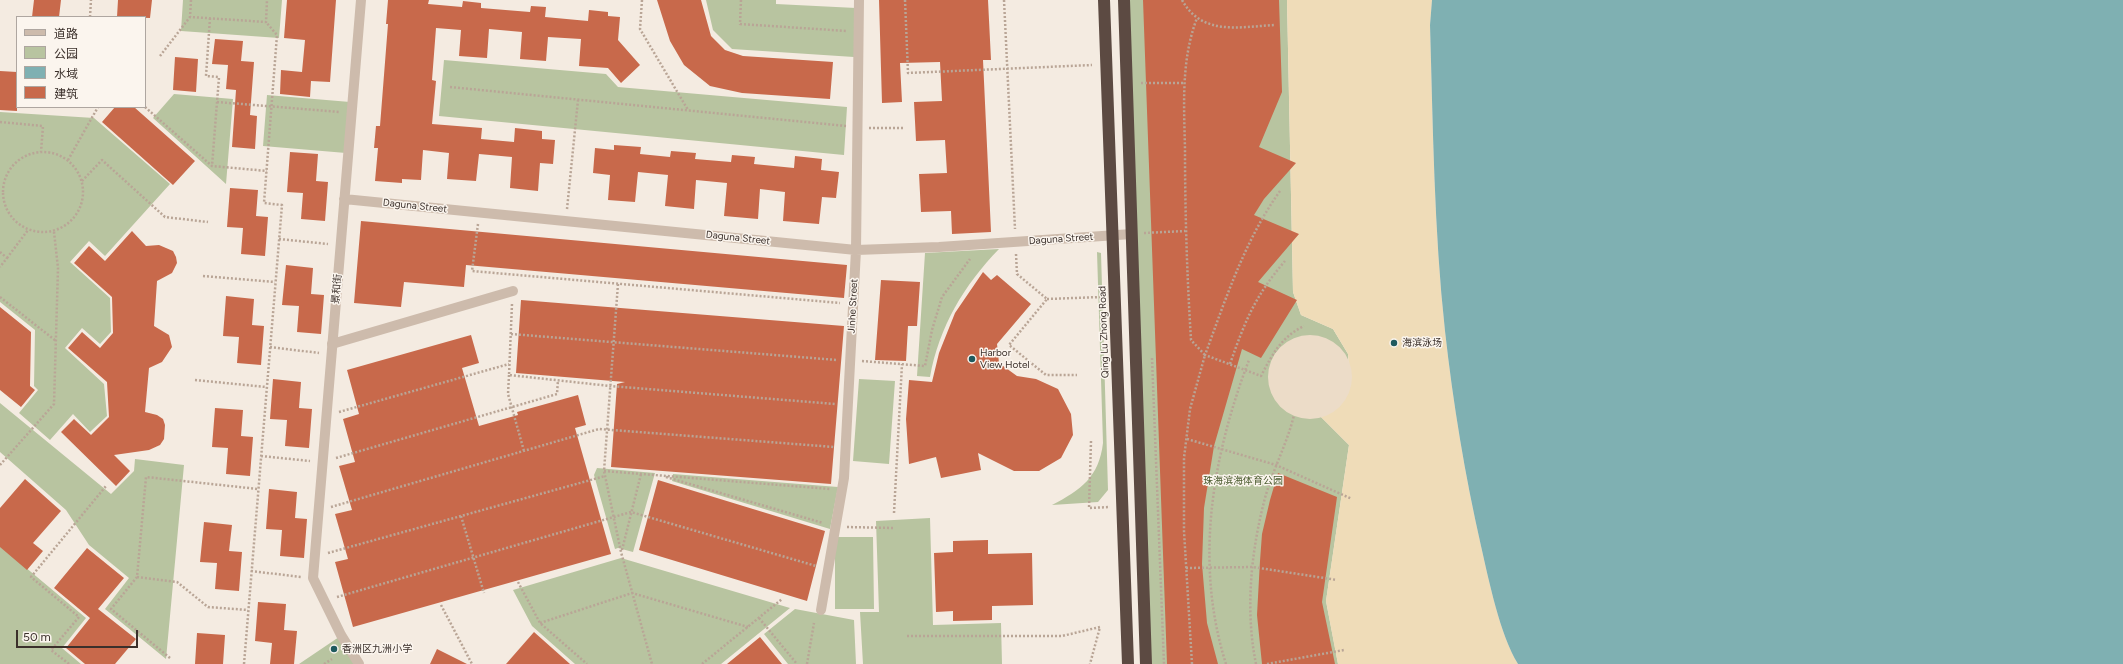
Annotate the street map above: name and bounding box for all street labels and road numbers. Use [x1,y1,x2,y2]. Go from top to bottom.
street label: Daguna Street [382,197,448,215]
street label: Daguna Street [705,229,771,247]
street label: Daguna Street [1028,231,1094,247]
street label: 景和街 [330,274,344,304]
street label: Jinhe Street [846,278,860,334]
street label: Qing Lu Zhong Road [1096,286,1112,378]

